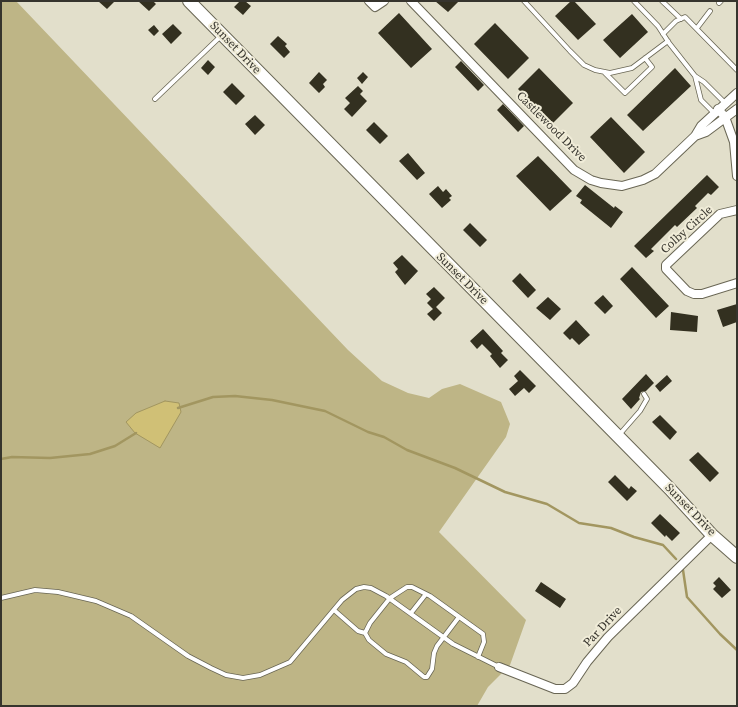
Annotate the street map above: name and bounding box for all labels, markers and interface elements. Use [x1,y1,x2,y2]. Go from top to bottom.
street label: Sunset Drive [206,19,264,77]
street label: Castlewood Drive [513,89,589,165]
street label: Colby Circle [658,203,716,257]
street label: Sunset Drive [433,250,491,308]
street label: Sunset Drive [661,481,719,539]
street label: Par Drive [581,604,625,650]

